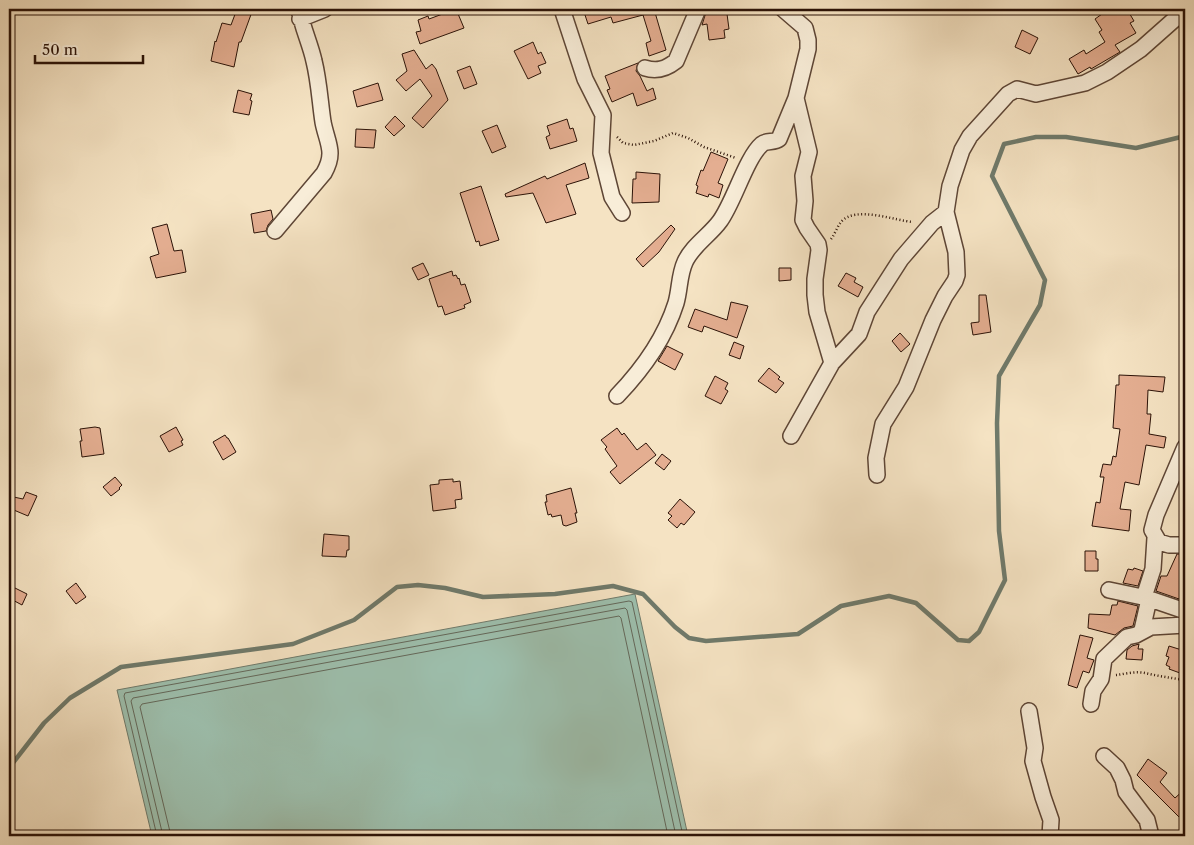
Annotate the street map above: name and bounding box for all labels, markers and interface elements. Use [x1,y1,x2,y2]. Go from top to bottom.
scale bar [35,32,142,64]
text: 50 m [42,40,78,59]

